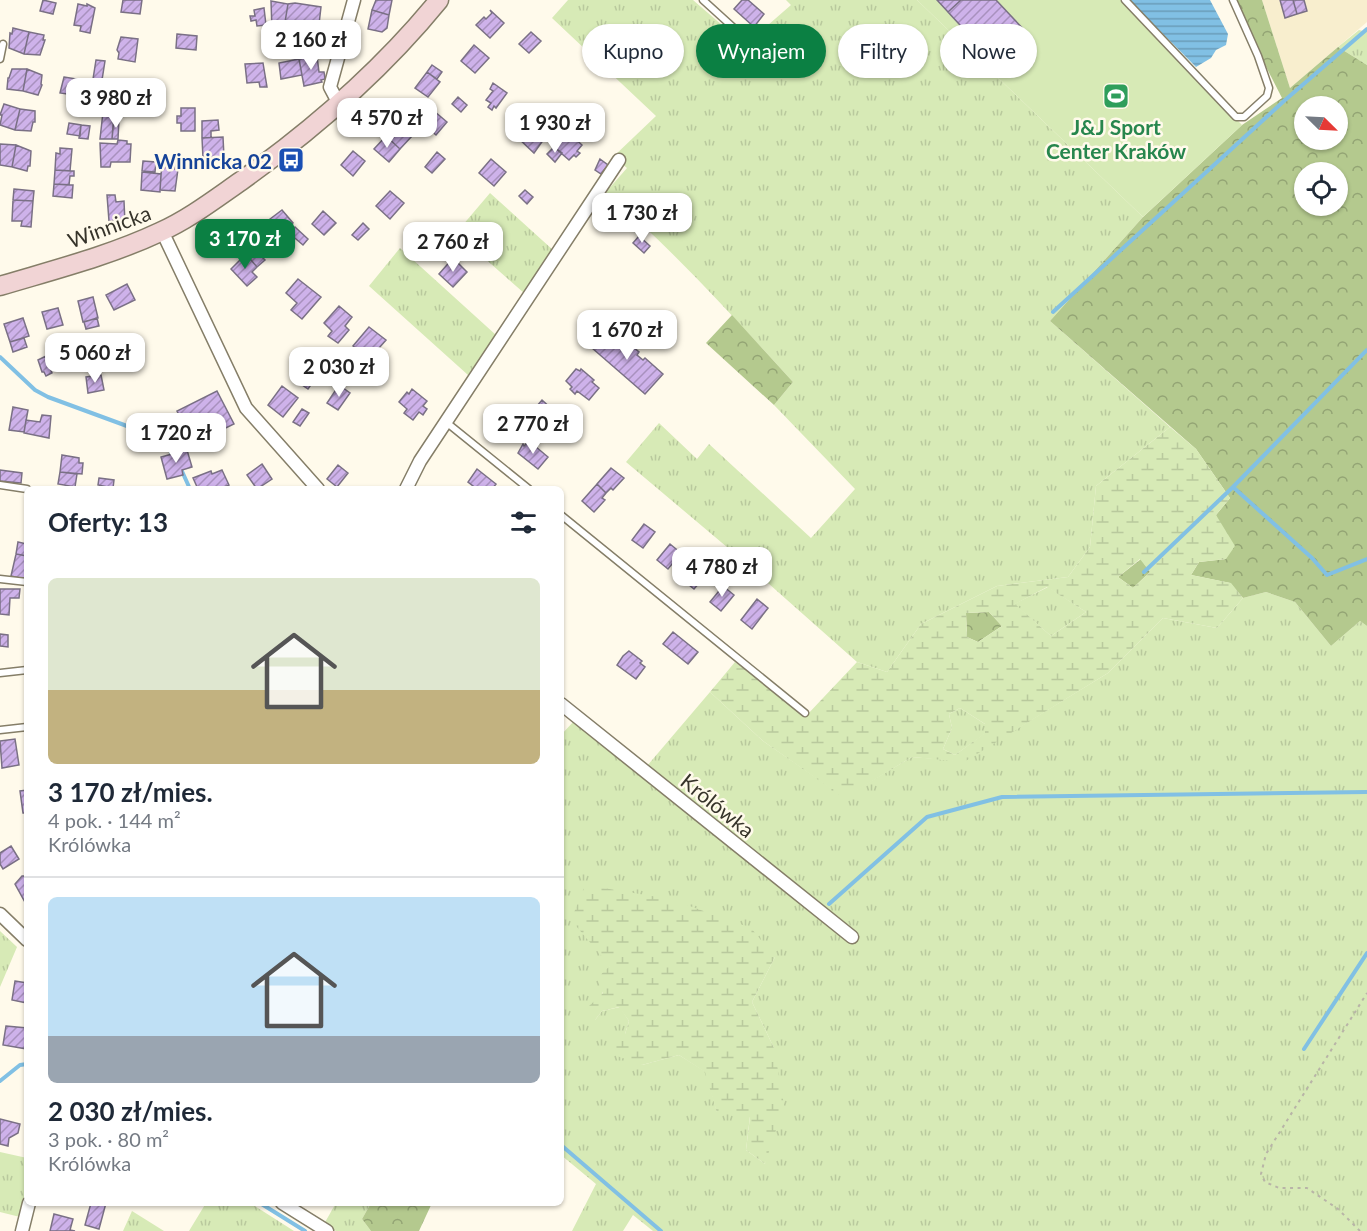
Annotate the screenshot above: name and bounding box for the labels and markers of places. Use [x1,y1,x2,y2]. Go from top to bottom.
pin: 2 160 zł [249,20,373,71]
pin: 3 980 zł [54,78,178,129]
sports icon: J&J Sport Center Kraków [1101,81,1131,111]
pin: 4 570 zł [325,98,449,149]
pin: 1 930 zł [493,103,617,154]
place label: J&J Sport Center Kraków [1046,114,1186,163]
bus stop icon: Winnicka 02 [276,145,306,175]
place label: Winnicka 02 [154,148,272,173]
pin: 1 730 zł [580,193,704,244]
pin: 3 170 zł [183,219,307,270]
pin: 2 760 zł [391,222,515,273]
pin: 1 670 zł [565,310,689,361]
pin: 5 060 zł [33,333,157,384]
pin: 2 030 zł [277,347,401,398]
pin: 2 770 zł [471,404,595,455]
pin: 1 720 zł [114,413,238,464]
pin: 4 780 zł [660,547,784,598]

